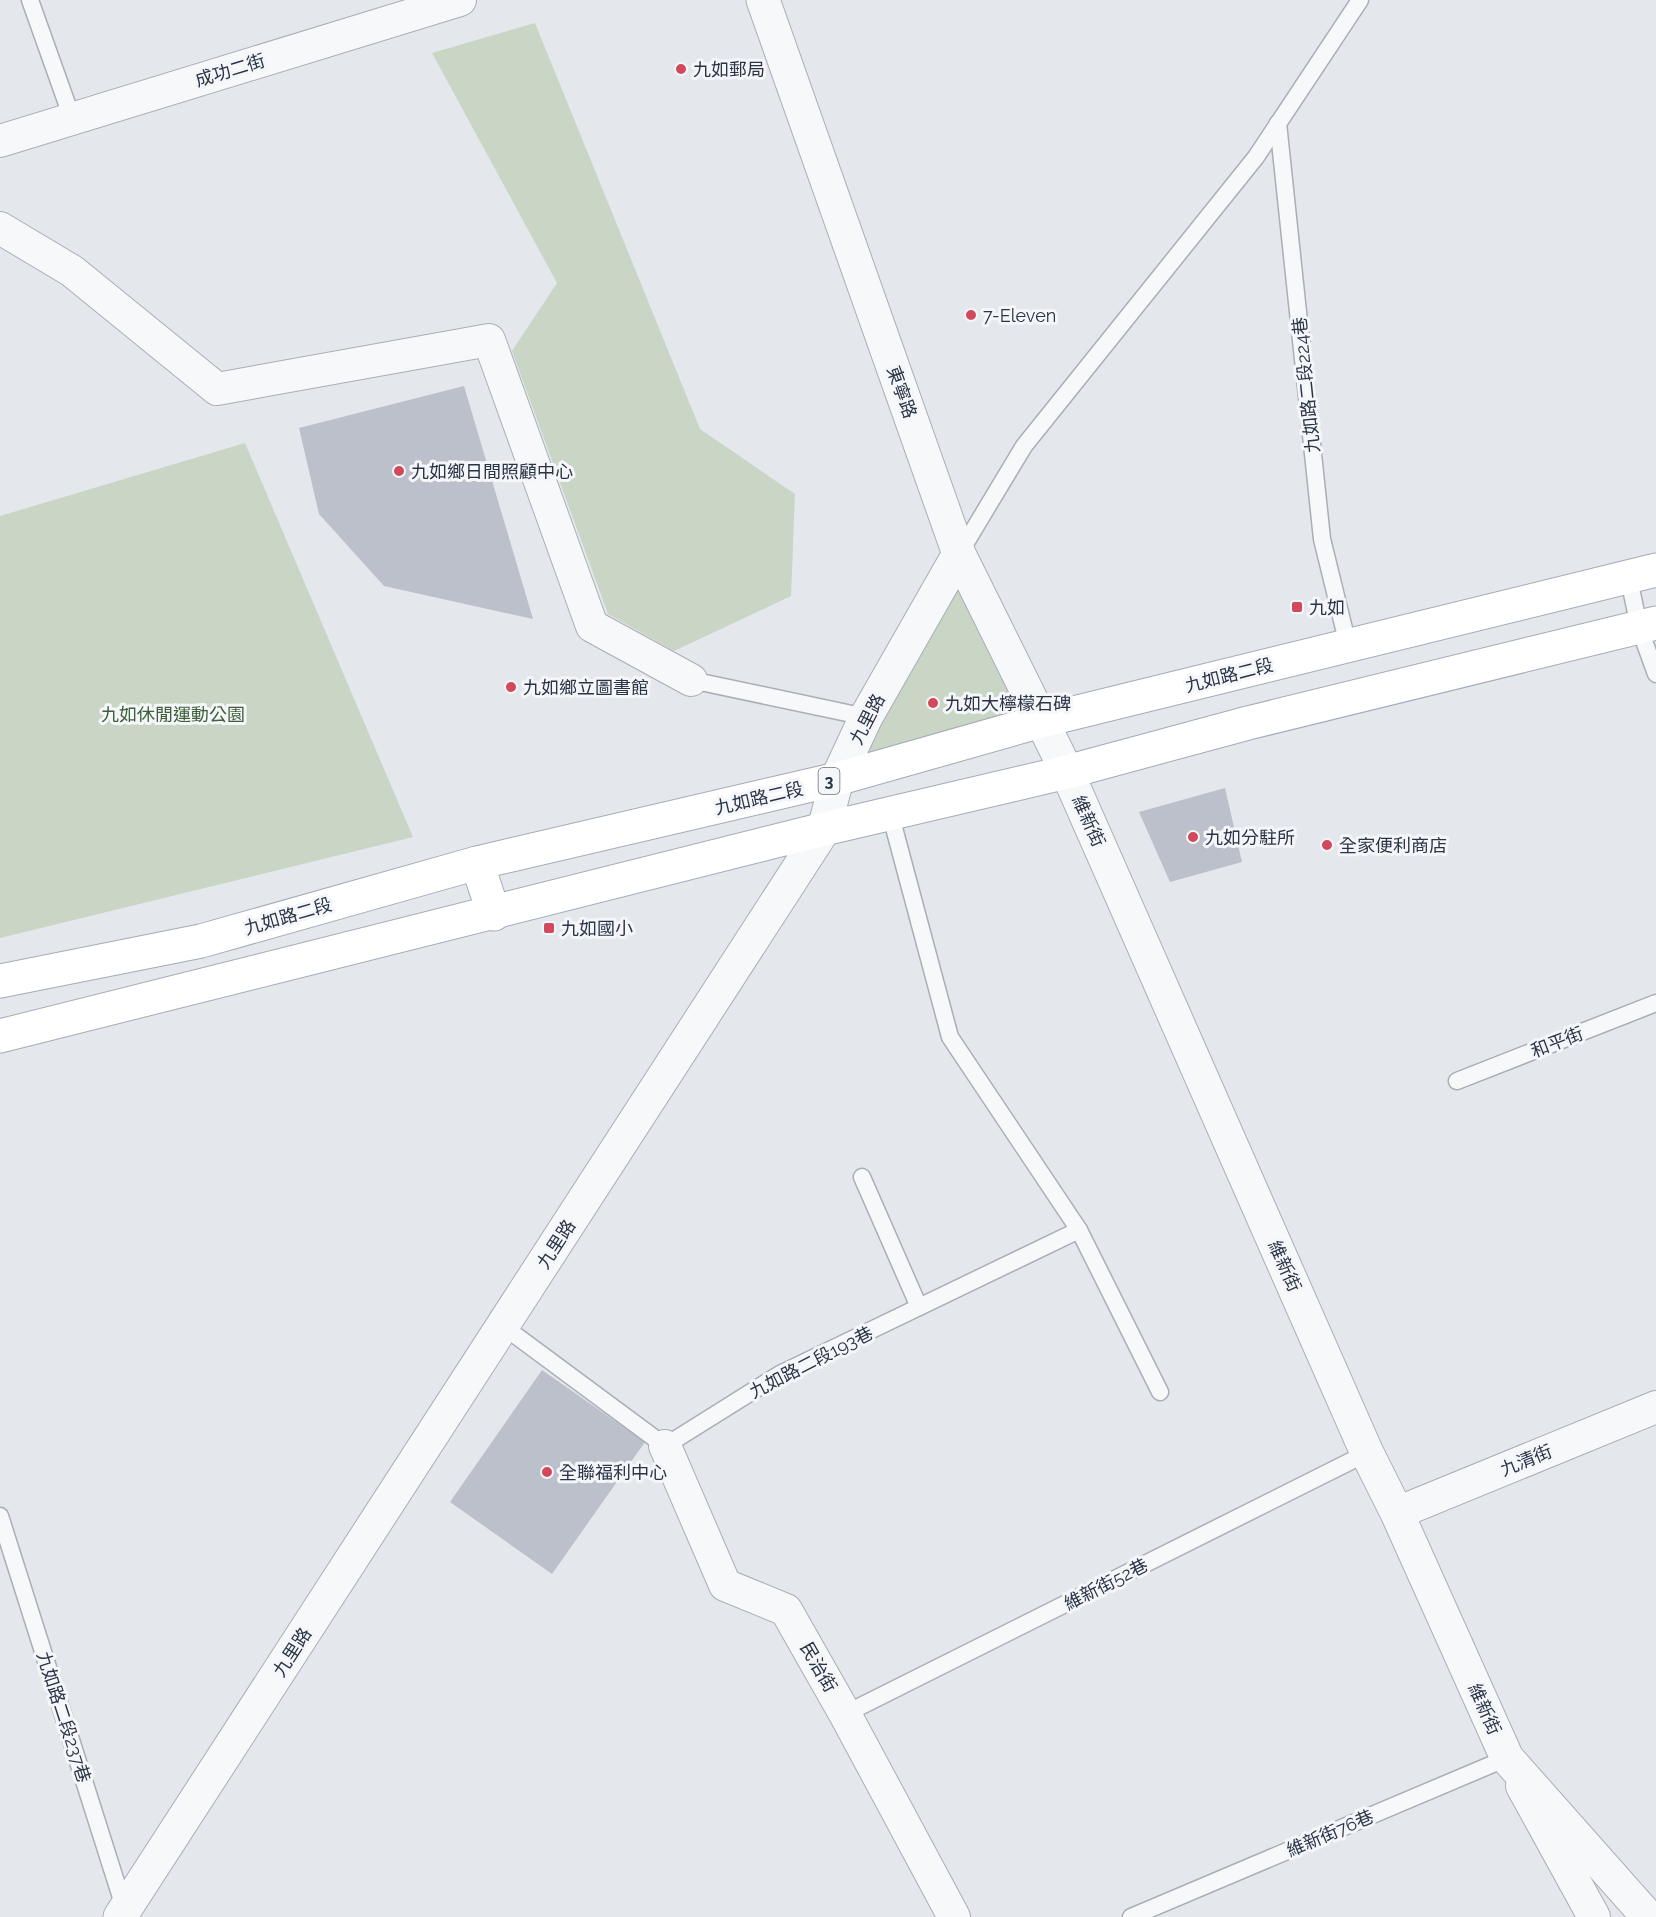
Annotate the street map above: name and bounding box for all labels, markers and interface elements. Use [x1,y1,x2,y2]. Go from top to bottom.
street label: 成功二街 [193,49,267,91]
place label: 九如郵局 [693,59,765,80]
marker: 九如郵局 [674,62,688,76]
place label: 7-Eleven [983,305,1056,326]
marker: 7-Eleven [964,308,978,322]
street label: 九如路二段224巷 [1288,316,1324,454]
street label: 東寧路 [883,363,921,421]
place label: 九如鄉日間照顧中心 [411,461,573,482]
marker: 九如鄉日間照顧中心 [392,464,406,478]
place label: 九如 [1309,597,1345,618]
marker: 九如 [1290,600,1304,614]
street label: 九如路二段 [1183,654,1275,696]
place label: 九如鄉立圖書館 [523,677,649,698]
marker: 九如鄉立圖書館 [504,680,518,694]
street label: 九里路 [845,690,889,748]
place label: 九如大檸檬石碑 [945,693,1071,714]
marker: 九如大檸檬石碑 [926,696,940,710]
park label: 九如休閒運動公園 [101,704,245,725]
road number: 3 [818,768,840,794]
street label: 九如路二段 [713,778,805,818]
street label: 維新街 [1068,792,1110,850]
place label: 九如分駐所 [1205,827,1295,848]
marker: 九如分駐所 [1186,830,1200,844]
place label: 全家便利商店 [1339,835,1447,856]
marker: 全家便利商店 [1320,838,1334,852]
street label: 九如路二段 [242,894,334,938]
place label: 九如國小 [561,918,633,939]
marker: 九如國小 [542,921,556,935]
street label: 和平街 [1528,1023,1586,1061]
street label: 九里路 [532,1216,580,1272]
street label: 維新街 [1264,1237,1306,1295]
street label: 九如路二段193巷 [746,1322,876,1402]
street label: 九清街 [1497,1440,1555,1480]
place label: 全聯福利中心 [559,1462,667,1483]
marker: 全聯福利中心 [540,1465,554,1479]
street label: 維新街52巷 [1061,1554,1151,1614]
street label: 九里路 [268,1624,316,1680]
street label: 民治街 [796,1638,842,1696]
street label: 九如路二段237巷 [33,1649,95,1785]
street label: 維新街 [1464,1680,1506,1738]
street label: 維新街76巷 [1283,1805,1377,1861]

